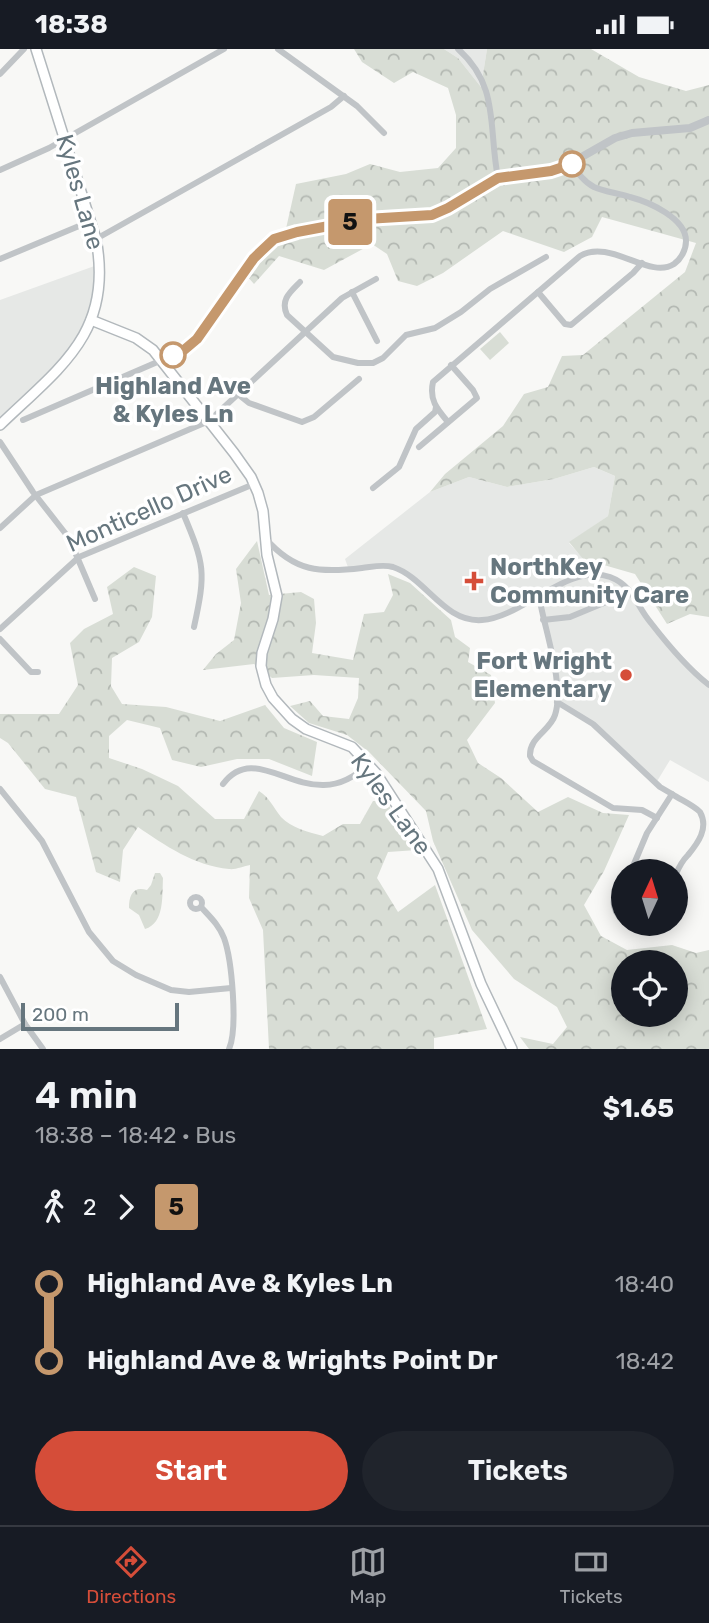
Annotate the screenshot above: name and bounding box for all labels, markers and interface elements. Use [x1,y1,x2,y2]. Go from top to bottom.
text: 18:38 [35,9,108,40]
street label: Kyles Lane [50,131,110,253]
unlabelled marker [559,151,585,177]
line badge: 5 [327,199,373,245]
text: 5 [342,208,358,236]
marker: Highland Ave & Kyles Ln [160,342,186,368]
place label: Highland Ave & Kyles Ln [95,372,251,428]
street label: Monticello Drive [62,460,236,558]
place label: NorthKey Community Care [490,553,689,609]
marker: NorthKey Community Care [464,571,484,591]
place label: Fort Wright Elementary [473,647,612,703]
marker: Fort Wright Elementary [618,667,634,683]
street label: Kyles Lane [345,748,437,860]
north arrow [611,859,688,936]
map controls [611,859,688,1027]
button: locate [611,950,688,1027]
scale bar [21,1000,178,1032]
text: 200 m [32,1003,89,1026]
text: 4 min [35,1072,138,1118]
text: $1.65 [603,1093,674,1124]
text: 18:38 – 18:42 · Bus [35,1121,236,1149]
icon: walk [35,1188,73,1226]
icon: forward [107,1188,145,1226]
text: 2 [83,1193,97,1221]
text: 5 [169,1193,184,1221]
text: Highland Ave & Kyles Ln [87,1268,393,1299]
text: 18:40 [615,1270,674,1298]
text: Highland Ave & Wrights Point Dr [87,1345,497,1376]
text: 18:42 [616,1347,674,1375]
button: Start [35,1431,348,1511]
button: Tickets [362,1431,674,1511]
tab: Directions [86,1543,176,1608]
tab: Map [349,1543,387,1608]
tab: Tickets [560,1543,623,1608]

